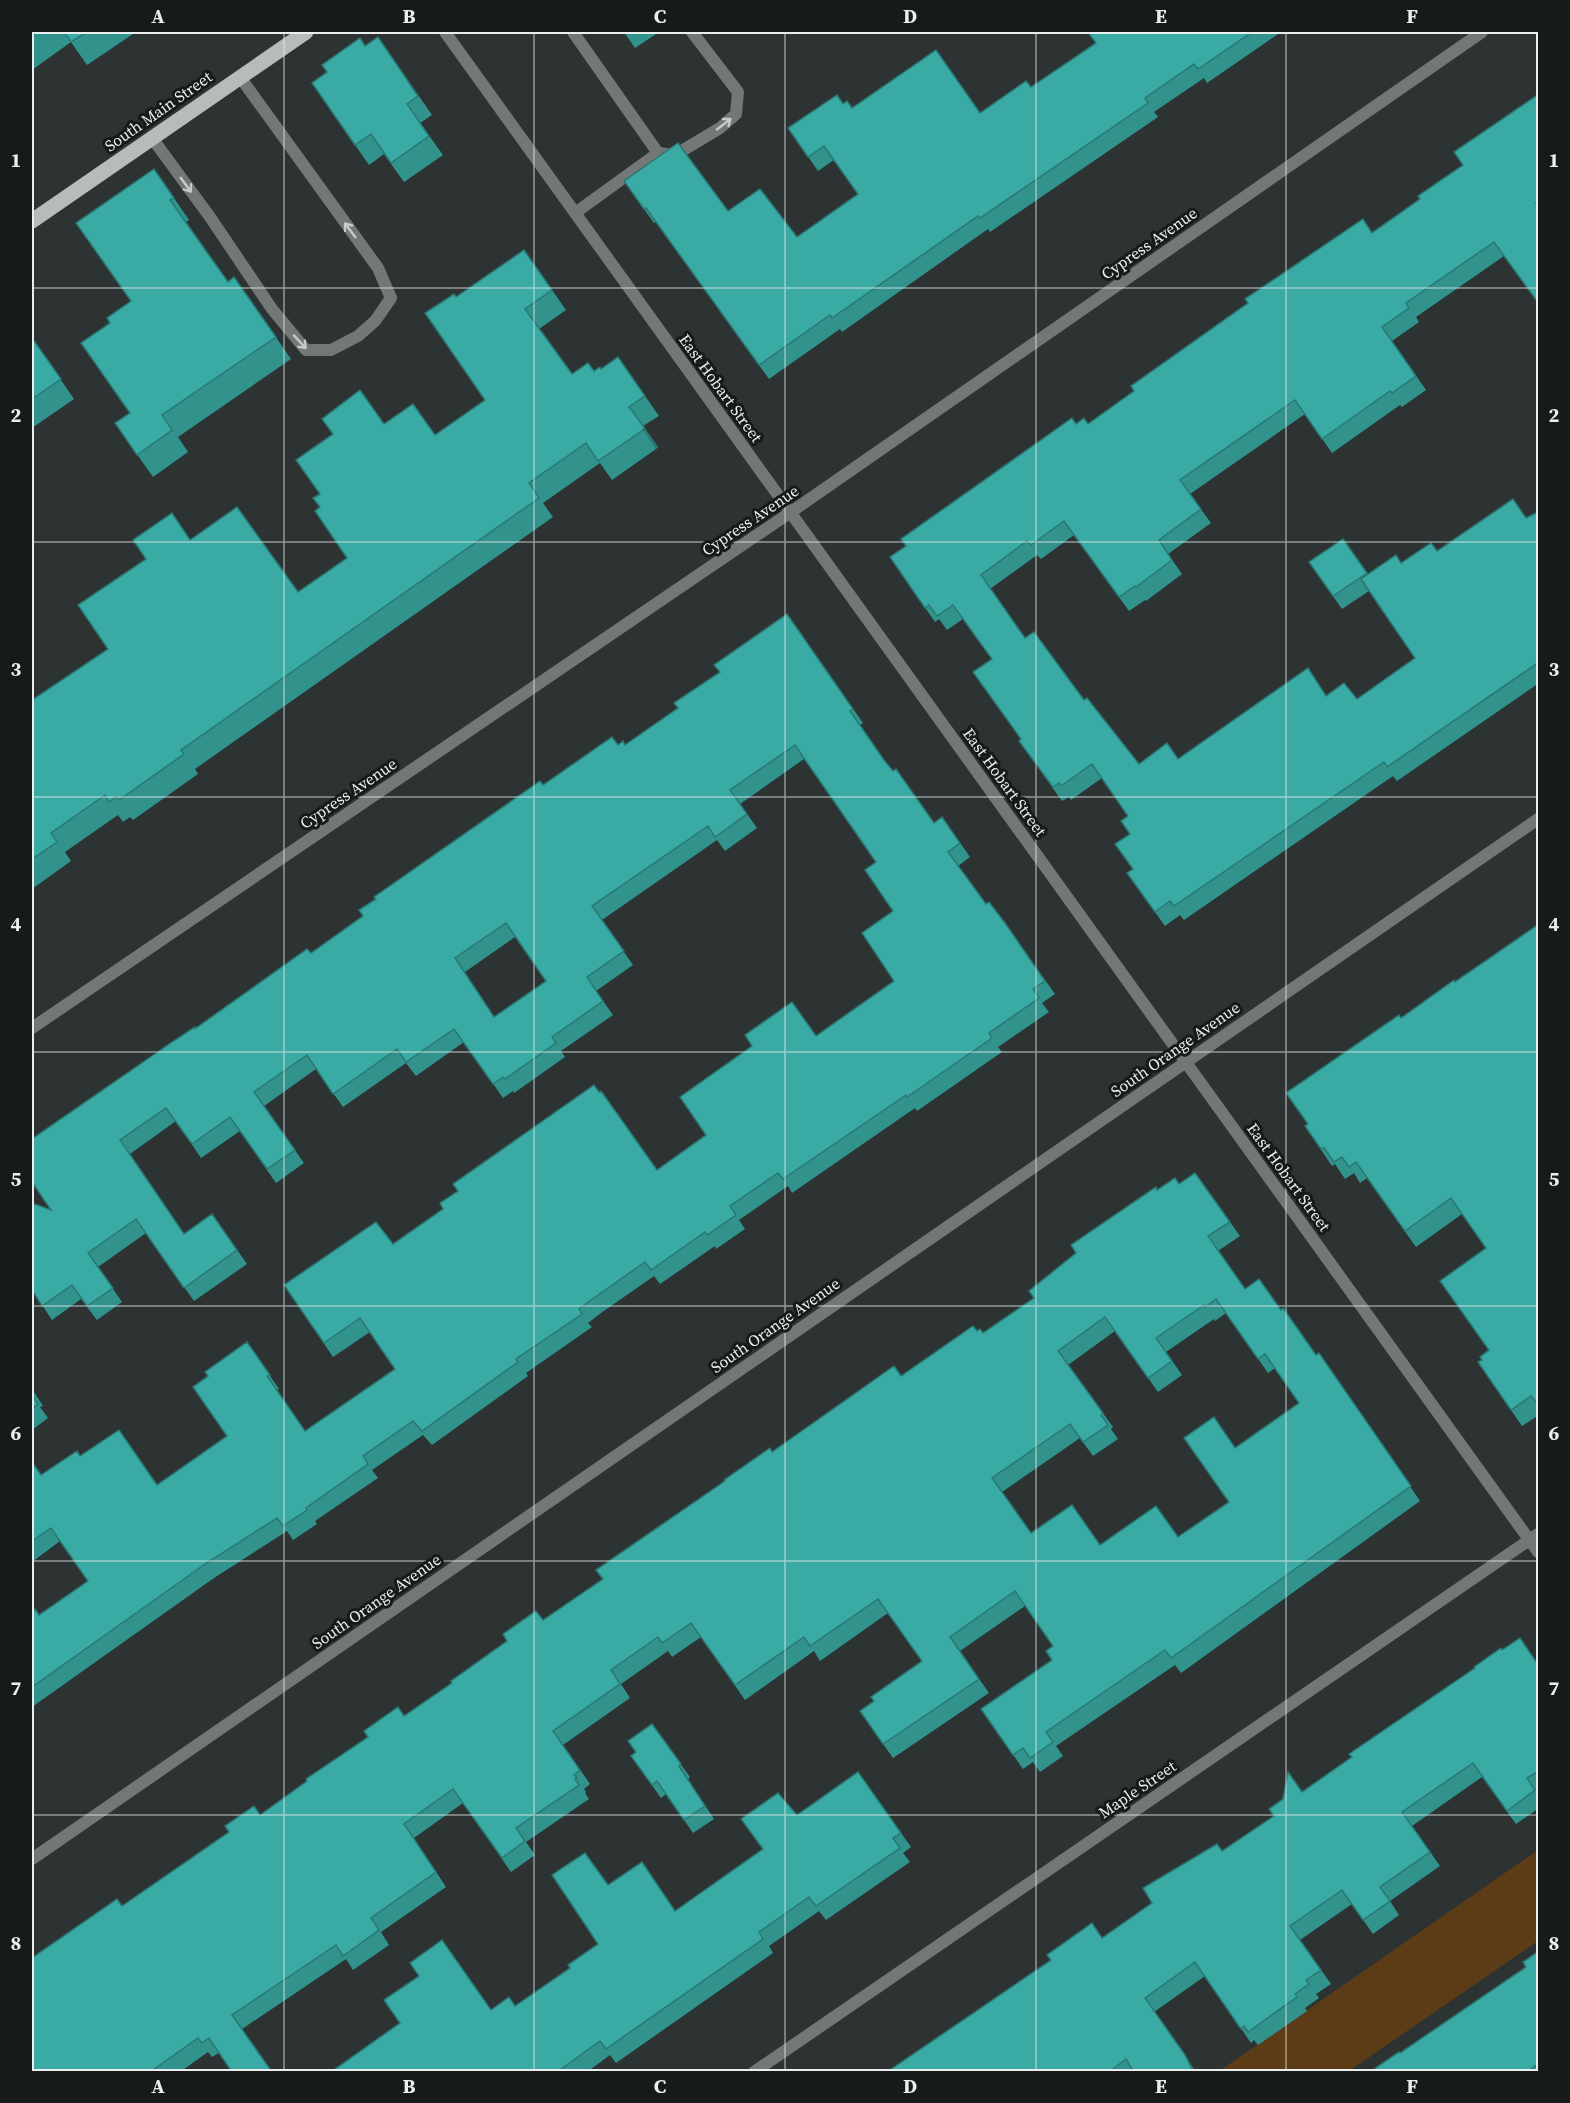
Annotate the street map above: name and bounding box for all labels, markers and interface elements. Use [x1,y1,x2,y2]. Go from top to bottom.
text: A [151,2,165,30]
text: B [402,2,416,30]
text: C [654,2,666,30]
text: D [903,2,917,30]
text: E [1155,2,1167,30]
text: F [1406,2,1418,30]
street label: South Main Street [100,65,217,156]
one-way arrow [716,118,732,131]
text: 1 [11,146,21,174]
text: 1 [1549,146,1559,174]
one-way arrow [180,176,193,192]
street label: Cypress Avenue [1097,202,1201,284]
one-way arrow [344,222,357,238]
street label: East Hobart Street [674,329,768,447]
one-way arrow [293,335,308,350]
text: 2 [11,401,22,429]
text: 2 [1549,401,1560,429]
street label: Cypress Avenue [697,479,803,561]
text: 3 [11,655,22,683]
text: 3 [1549,655,1560,683]
street label: East Hobart Street [958,723,1052,841]
street label: Cypress Avenue [295,752,401,834]
text: 4 [11,910,22,938]
text: 4 [1549,910,1560,938]
street label: South Orange Avenue [1106,996,1244,1102]
street label: East Hobart Street [1242,1118,1336,1236]
text: 5 [11,1165,22,1193]
text: 5 [1549,1165,1560,1193]
street label: South Orange Avenue [706,1272,844,1378]
text: 6 [11,1419,22,1447]
text: 6 [1549,1419,1560,1447]
street label: South Orange Avenue [307,1548,445,1654]
text: 7 [11,1674,22,1702]
text: 7 [1549,1674,1560,1702]
street label: Maple Street [1094,1755,1181,1823]
text: 8 [11,1929,21,1957]
text: 8 [1549,1929,1559,1957]
text: A [151,2072,165,2100]
text: B [402,2072,416,2100]
text: C [654,2072,666,2100]
text: D [903,2072,917,2100]
text: E [1155,2072,1167,2100]
text: F [1406,2072,1418,2100]

